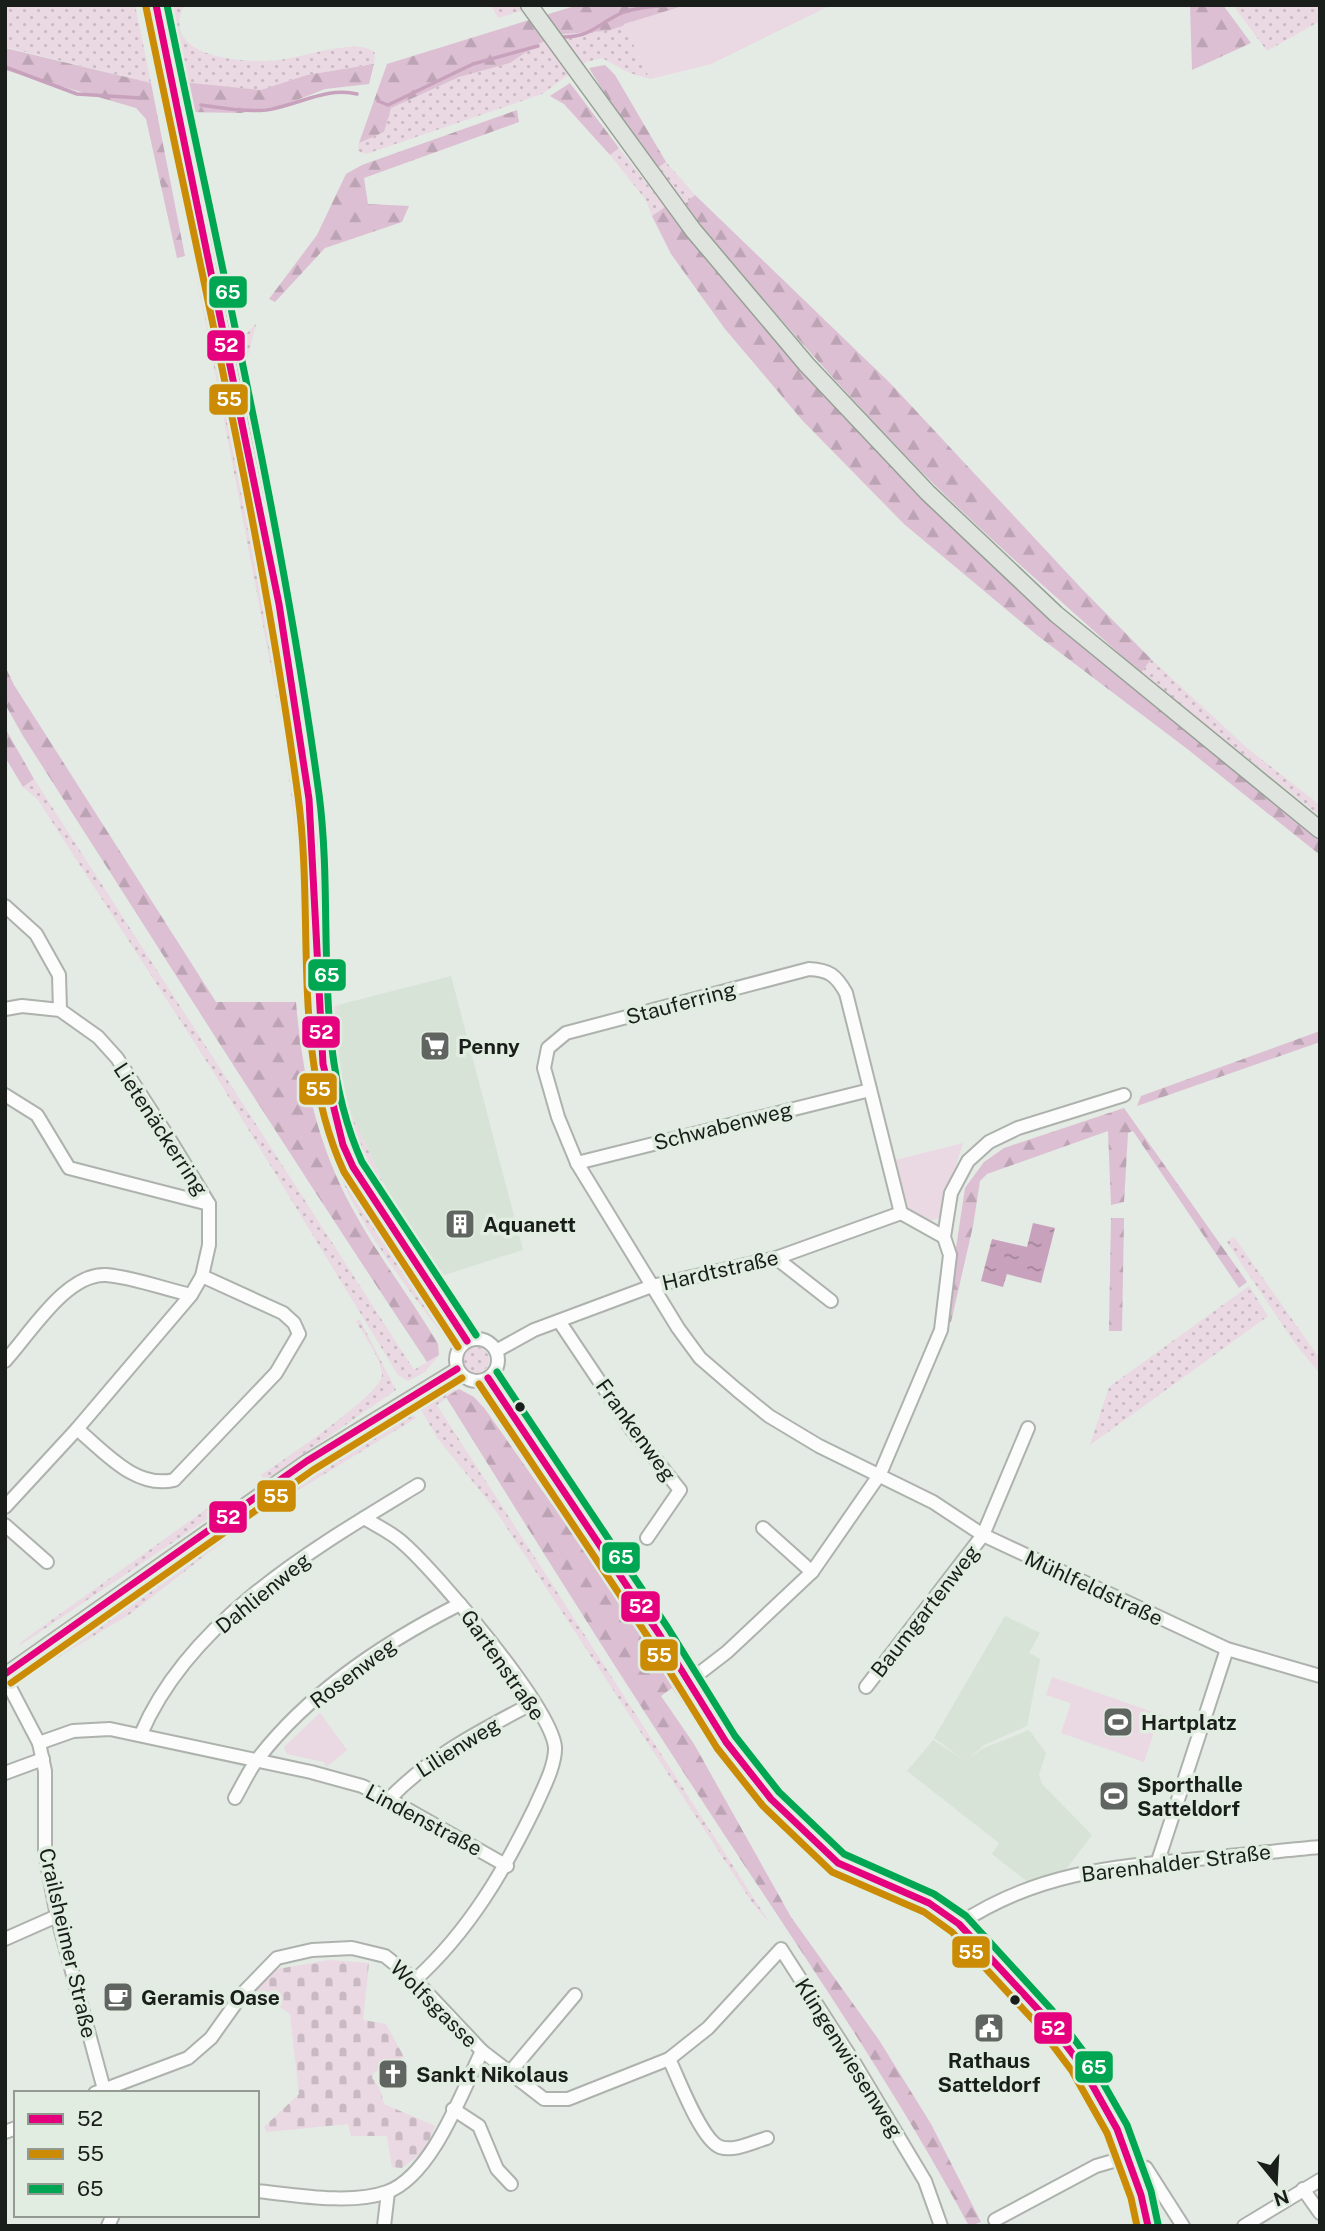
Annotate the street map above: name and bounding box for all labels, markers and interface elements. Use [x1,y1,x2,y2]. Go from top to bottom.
line badge: 65 [208,275,248,309]
text: 65 [215,281,241,303]
line badge: 52 [206,329,246,362]
text: 52 [214,334,238,356]
line badge: 55 [208,383,249,416]
text: 55 [216,388,242,410]
line badge: 65 [307,958,347,992]
text: 65 [314,964,340,986]
street label: Stauferring [623,976,739,1030]
line badge: 52 [301,1015,341,1049]
text: 52 [309,1021,333,1043]
supermarket icon: Penny [418,1029,452,1063]
place label: Penny [458,1034,520,1059]
street label: Lietenäckerring [109,1058,213,1200]
line badge: 55 [298,1072,338,1106]
text: 55 [305,1078,331,1100]
street label: Schwabenweg [651,1097,795,1155]
building icon: Aquanett [443,1207,477,1241]
place label: Aquanett [483,1212,576,1237]
street label: Hardtstraße [659,1244,781,1296]
street label: Frankenweg [591,1374,681,1486]
unlabelled marker [513,1400,527,1414]
line badge: 55 [256,1479,297,1513]
text: 55 [263,1485,289,1507]
line badge: 52 [208,1500,248,1534]
text: 52 [216,1506,240,1528]
street label: Baumgartenweg [866,1540,984,1682]
line badge: 65 [601,1541,641,1574]
street label: Mühlfeldstraße [1021,1545,1167,1631]
text: 65 [608,1546,634,1568]
street label: Dahlienweg [211,1547,315,1639]
line badge: 52 [620,1590,661,1623]
text: 52 [629,1595,653,1617]
street label: Gartenstraße [456,1605,550,1725]
street label: Rosenweg [305,1633,401,1713]
line badge: 55 [639,1638,679,1672]
text: 55 [646,1644,672,1666]
sports icon: Hartplatz [1101,1705,1135,1739]
place label: Hartplatz [1141,1710,1237,1735]
street label: Lilienweg [412,1712,504,1782]
place label: Sporthalle Satteldorf [1137,1772,1243,1821]
street label: Lindenstraße [361,1779,487,1861]
sports icon: Sporthalle Satteldorf [1097,1779,1131,1813]
street label: Barenhalder Straße [1080,1839,1272,1887]
street label: Crailsheimer Straße [34,1846,102,2040]
line badge: 55 [951,1935,991,1969]
text: 55 [958,1941,984,1963]
street label: Wolfsgasse [385,1955,483,2053]
street label: Klingenwiesenweg [790,1974,908,2142]
cafe icon: Geramis Oase [101,1980,135,2014]
place label: Geramis Oase [141,1985,280,2010]
unlabelled marker [1008,1993,1022,2007]
public building icon: Rathaus Satteldorf [972,2011,1006,2045]
line badge: 52 [1033,2011,1073,2045]
text: 52 [1041,2017,1065,2039]
place label: Rathaus Satteldorf [938,2048,1040,2097]
line badge: 65 [1074,2050,1114,2084]
text: 65 [1081,2056,1107,2078]
church icon: Sankt Nikolaus [376,2057,410,2091]
place label: Sankt Nikolaus [416,2062,568,2087]
legend [14,2091,259,2217]
text: 52 [77,2106,103,2131]
text: 55 [77,2141,104,2166]
north arrow [1241,2147,1311,2217]
text: 65 [77,2176,104,2201]
text: N [1271,2185,1292,2211]

